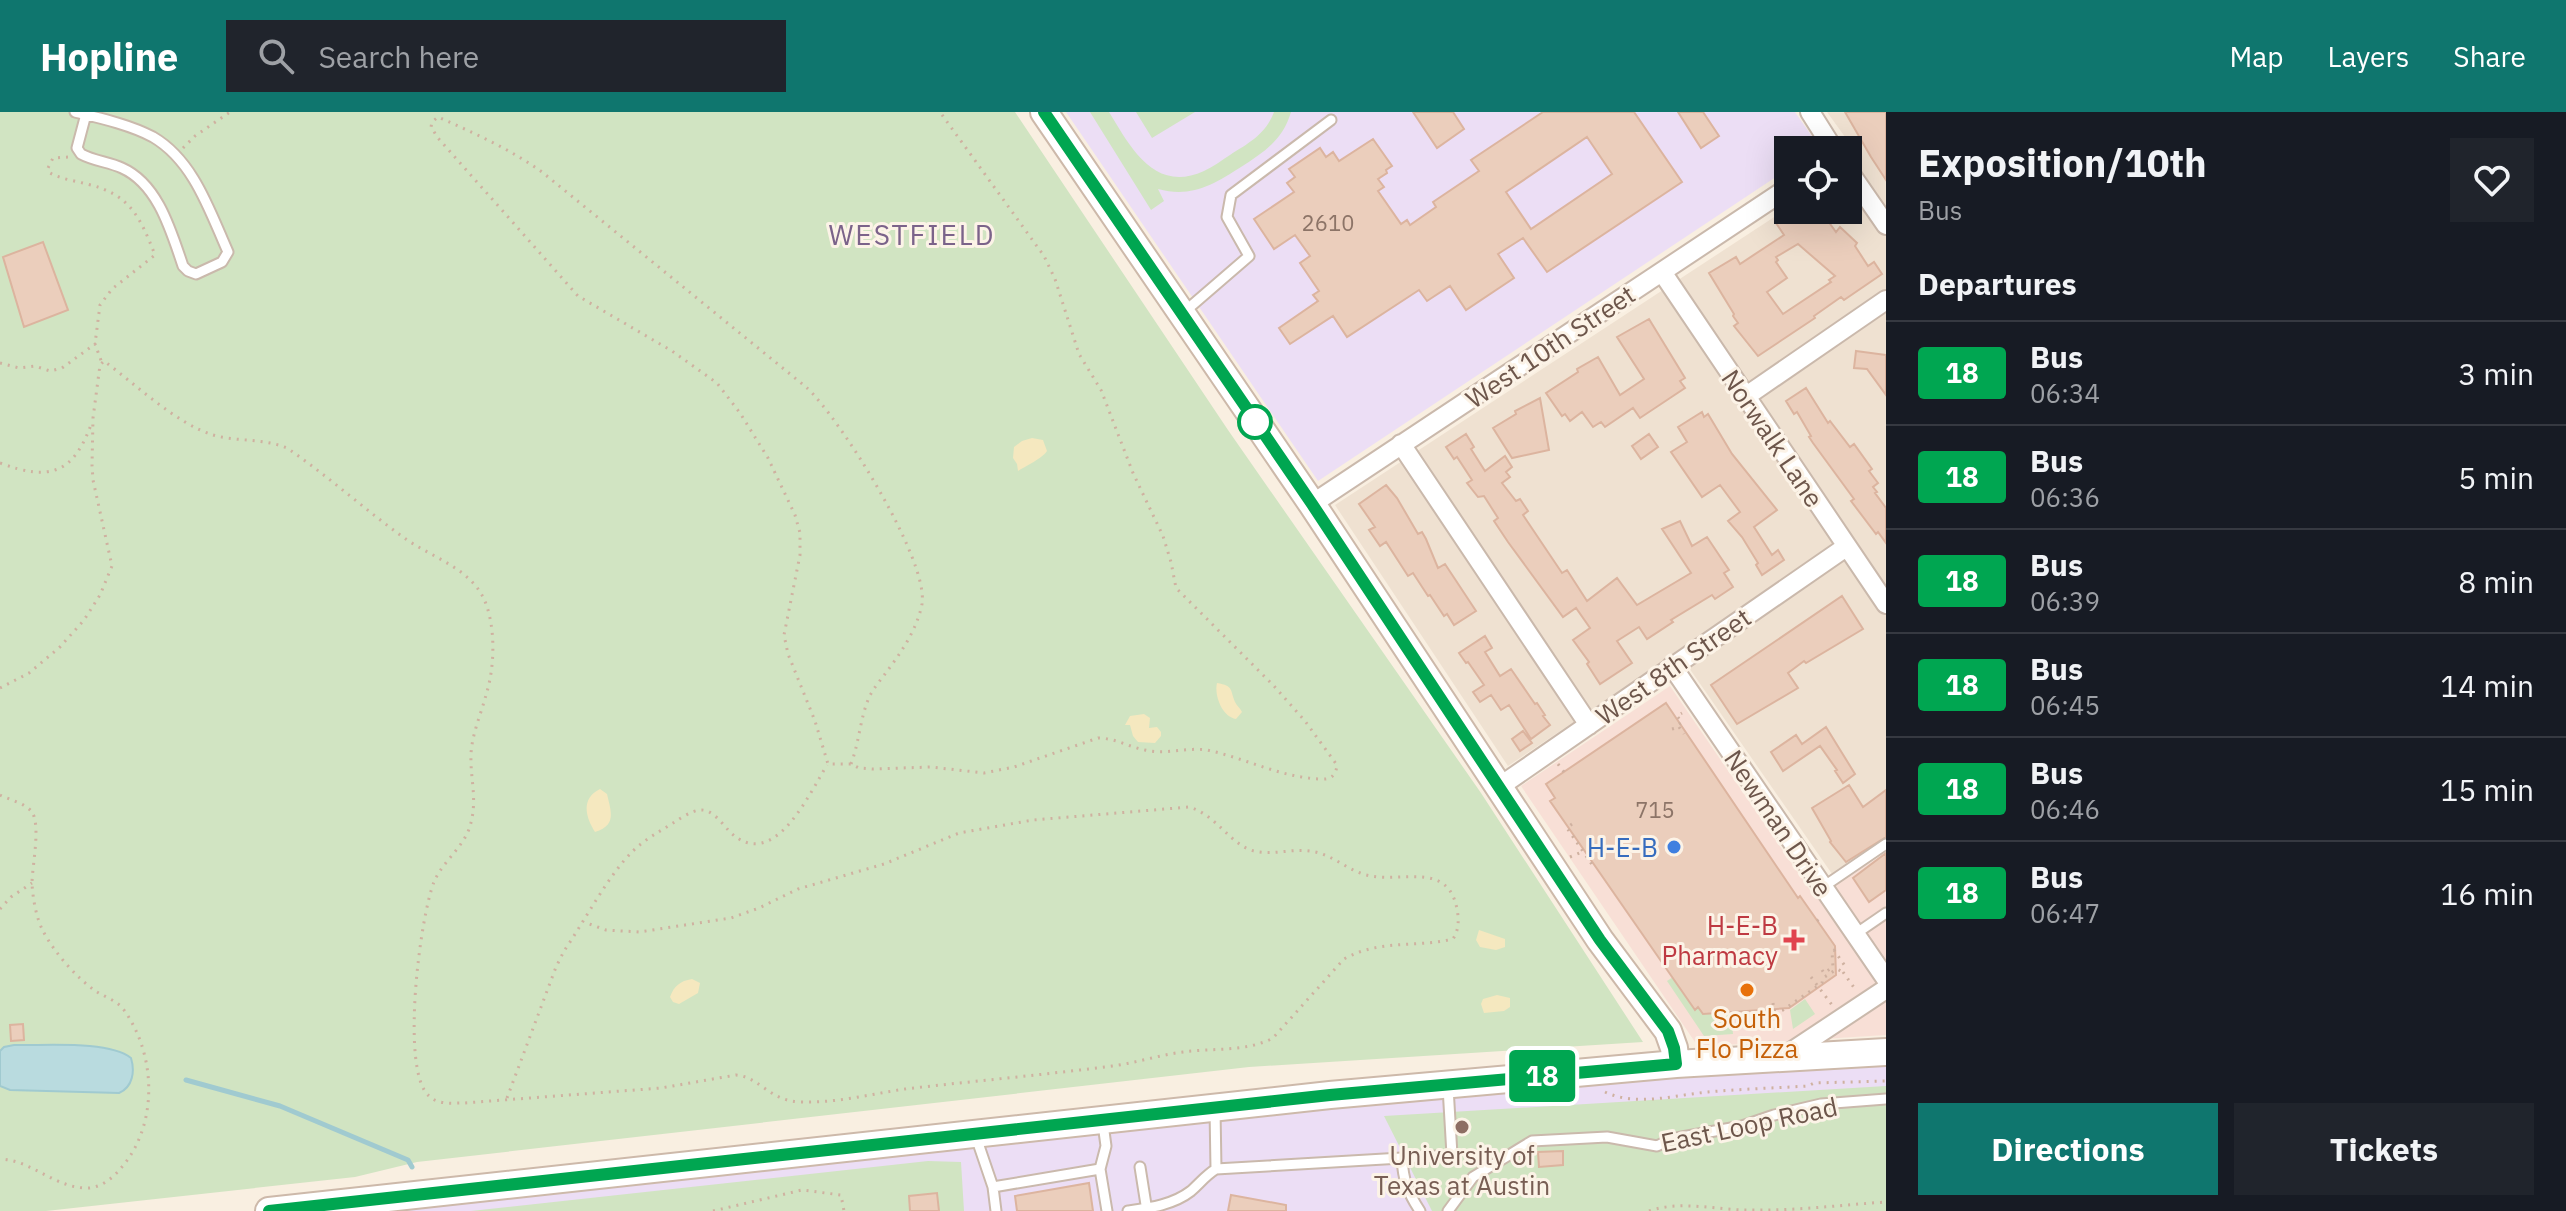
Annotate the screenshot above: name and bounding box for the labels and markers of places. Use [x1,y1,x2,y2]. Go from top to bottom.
unlabelled marker [1238,405,1272,439]
place label: H-E-B [1587,830,1658,864]
marker: H-E-B [1665,838,1683,856]
place label: H-E-B Pharmacy [1661,908,1778,972]
marker: H-E-B Pharmacy [1785,931,1803,949]
marker: South Flo Pizza [1738,981,1756,999]
place label: South Flo Pizza [1696,1001,1798,1065]
marker: University of Texas at Austin [1453,1118,1471,1136]
place label: University of Texas at Austin [1374,1138,1550,1202]

